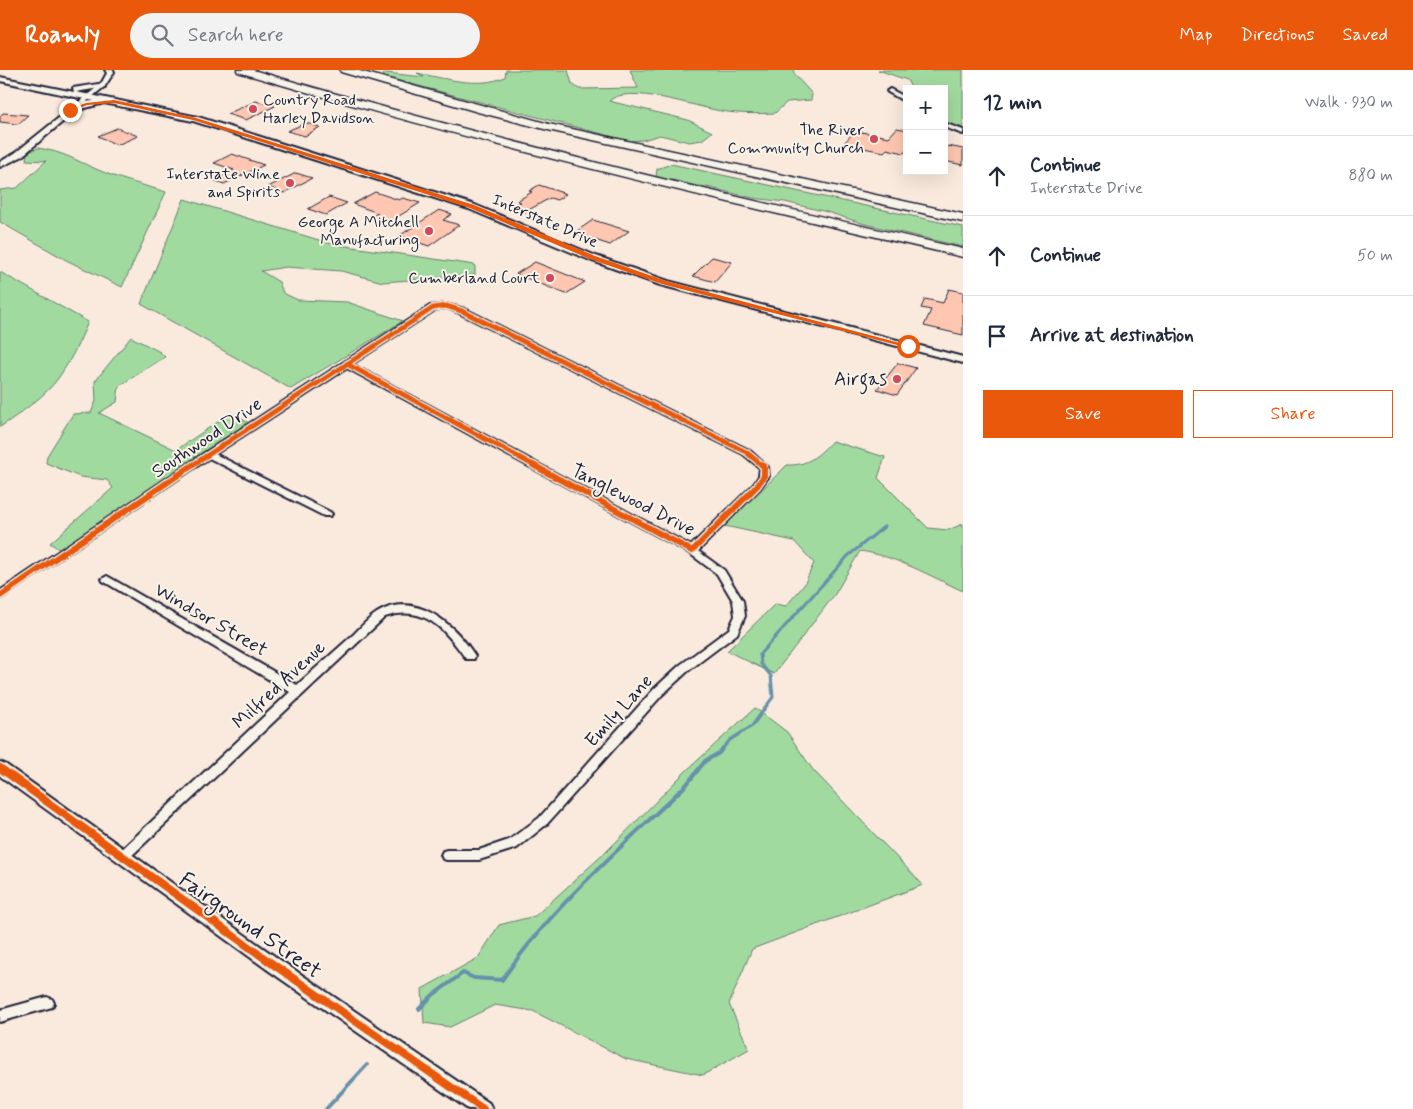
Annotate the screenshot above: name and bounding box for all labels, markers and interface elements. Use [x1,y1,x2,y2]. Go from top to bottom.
search box [130,13,480,58]
text: Roamly [25,20,100,51]
icon: search [148,21,176,49]
text: Search here [188,23,284,48]
text: Map [1180,23,1213,47]
text: Directions [1241,23,1315,47]
text: Saved [1343,23,1388,47]
map controls [903,85,948,175]
button: + [903,85,948,130]
text: 12 min [983,89,1042,117]
place label: Country Road Harley Davidson [263,90,375,129]
text: Walk · 930 m [1305,92,1393,113]
route end [59,99,82,122]
marker: Country Road Harley Davidson [247,103,259,115]
place label: The River Community Church [728,120,864,159]
button: − [903,130,948,175]
marker: The River Community Church [868,133,880,145]
text: Continue [1030,153,1101,178]
icon: ahead [983,162,1011,190]
place label: Interstate Wine and Spirits [166,164,280,203]
text: 880 m [1349,165,1393,186]
marker: Interstate Wine and Spirits [284,177,296,189]
text: Interstate Drive [1030,178,1143,199]
street label: Interstate Drive [489,189,601,253]
place label: George A Mitchell Manufacturing [298,212,419,252]
marker: George A Mitchell Manufacturing [423,225,435,237]
icon: ahead [983,242,1011,270]
text: Continue [1030,243,1101,268]
text: 50 m [1357,245,1393,266]
place label: Cumberland Court [408,268,541,289]
marker: Cumberland Court [544,272,556,284]
icon: arrive [983,322,1011,350]
text: Arrive at destination [1030,323,1194,348]
route start [897,335,920,358]
place label: Airgas [834,367,887,395]
marker: Airgas [891,373,903,385]
button: Save [983,390,1183,438]
button: Share [1193,390,1393,438]
street label: Southwood Drive [147,392,267,484]
street label: Tanglewood Drive [566,458,699,544]
street label: Windsor Street [150,578,272,662]
street label: Milfred Avenue [227,635,331,735]
street label: Emily Lane [580,669,658,753]
street label: Fairground Street [171,866,327,988]

